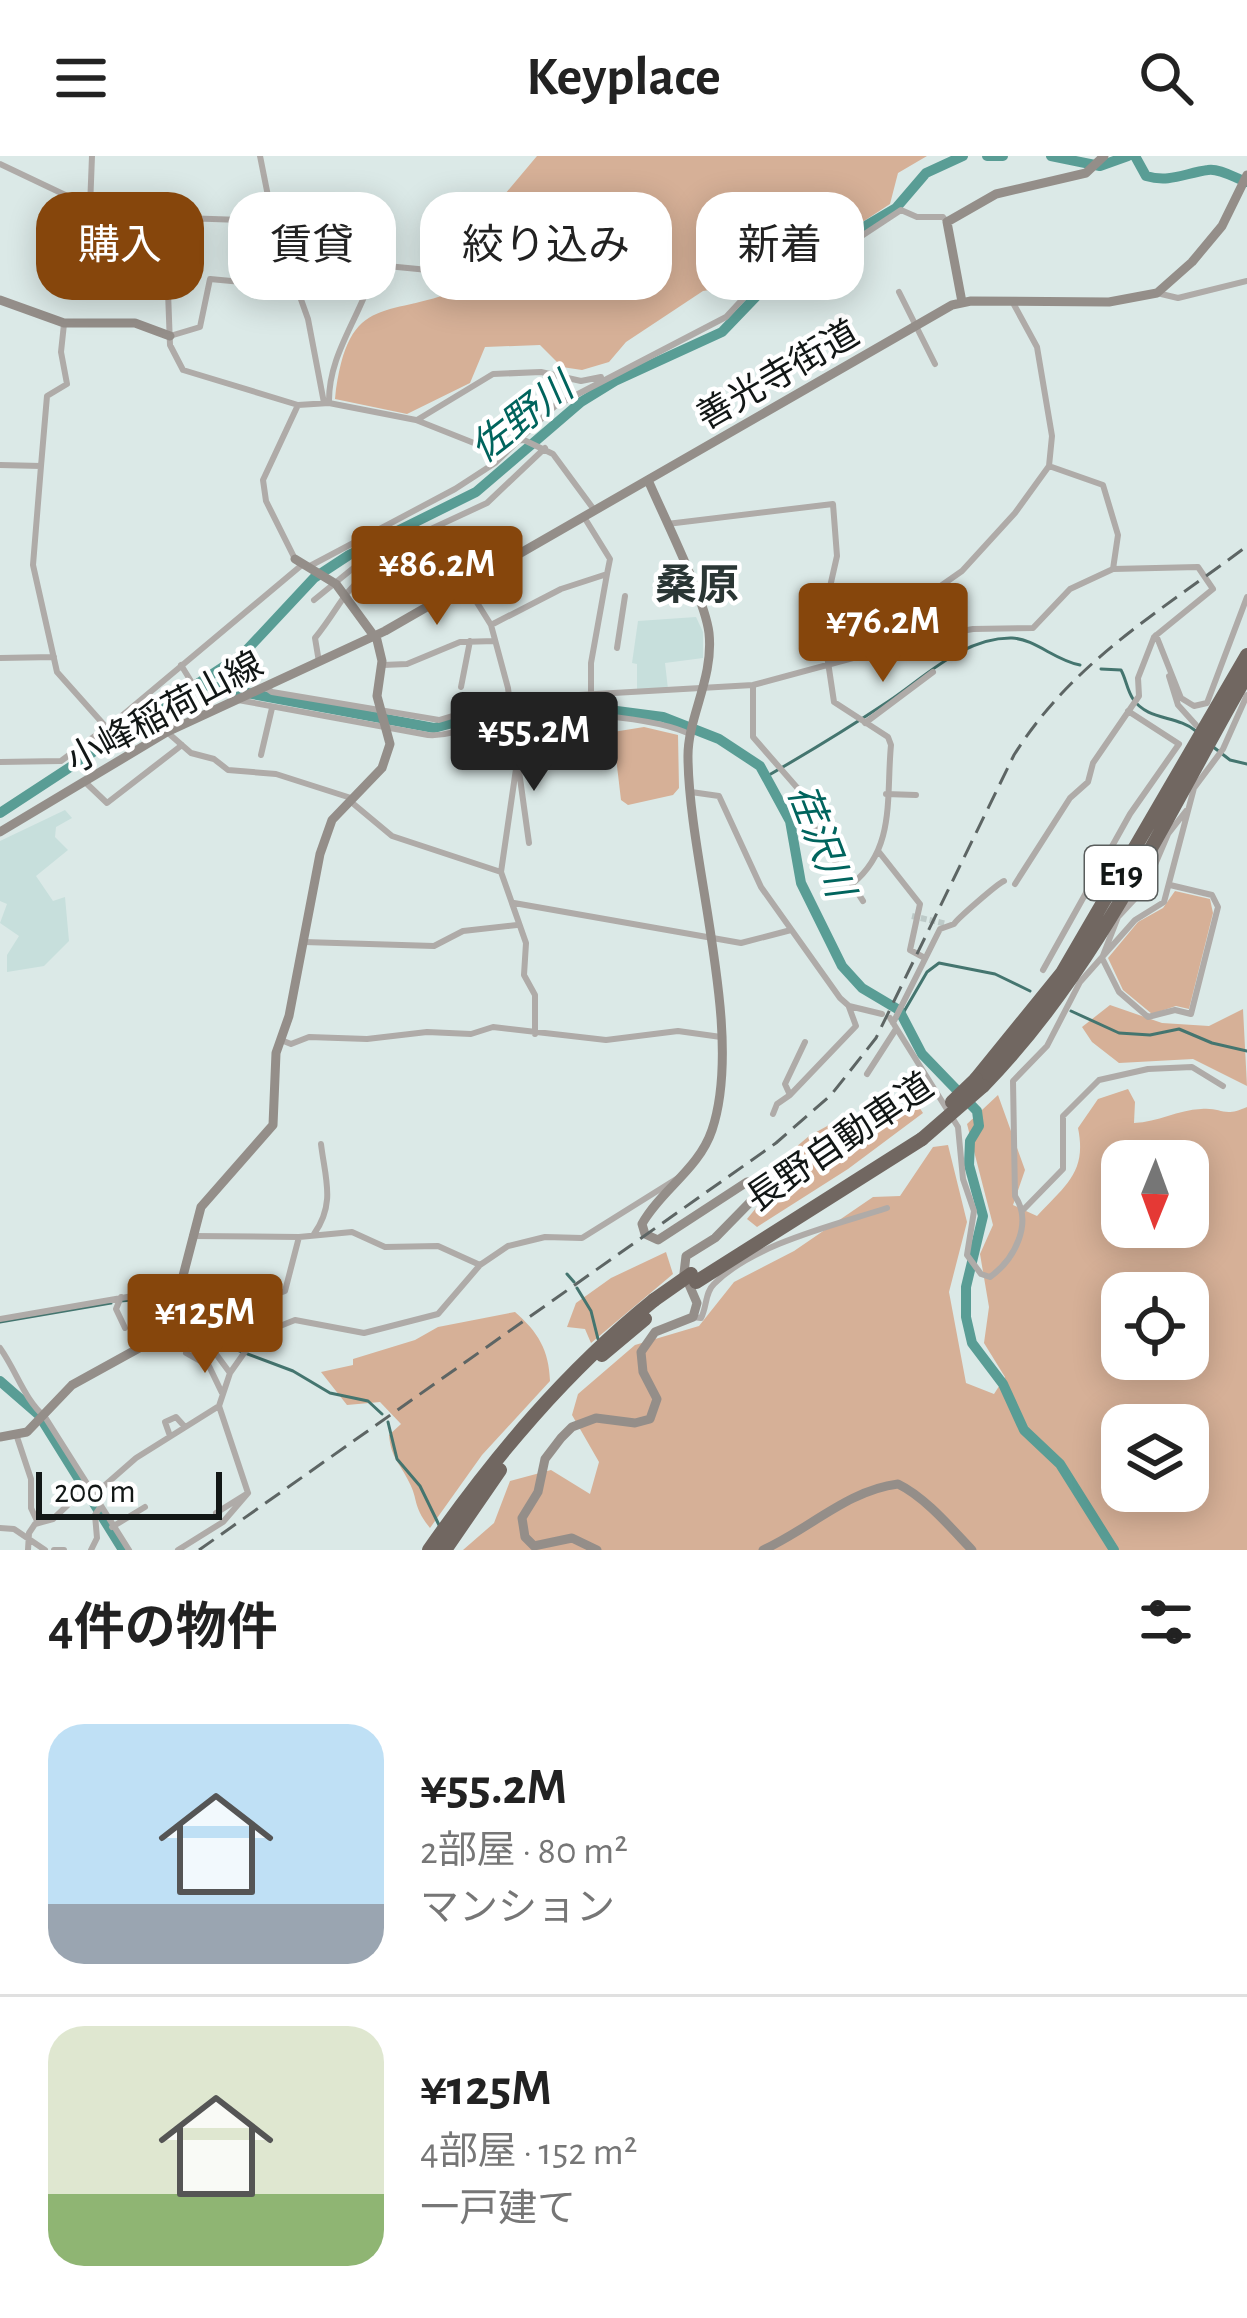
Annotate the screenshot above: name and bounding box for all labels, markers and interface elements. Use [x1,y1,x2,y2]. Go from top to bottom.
icon: menu [48,45,114,111]
icon: search [1133,45,1199,111]
text: Keyplace [526,51,721,105]
chip: 購入 [36,192,204,300]
chip: 賃貸 [228,192,396,300]
chip: 絞り込み [420,192,672,300]
chip: 新着 [696,192,864,300]
street label: 善光寺街道 [690,313,865,436]
water label: 佐野川 [463,364,584,470]
pin: ¥86.2M [339,526,535,628]
text: ¥86.2M [379,545,495,584]
district label: 桑原 [655,564,739,607]
pin: ¥76.2M [785,583,981,685]
text: ¥76.2M [826,602,940,641]
street label: 小峰稲荷山線 [60,644,269,779]
pin: ¥55.2M [436,692,632,794]
text: ¥55.2M [478,711,590,750]
water label: 荏沢川 [780,779,862,906]
road number: E19 [1085,846,1157,900]
street label: 長野自動車道 [739,1066,940,1218]
north arrow [1101,1140,1209,1248]
map controls [1101,1140,1209,1512]
button: locate [1101,1272,1209,1380]
pin: ¥125M [121,1274,289,1376]
text: ¥125M [155,1293,255,1332]
button: layers [1101,1404,1209,1512]
scale bar [36,1466,222,1519]
text: 200 m [54,1476,136,1509]
icon: filters [1133,1589,1199,1655]
text: 4件の物件 [48,1603,278,1654]
text: ¥55.2M [420,1762,567,1813]
icon: home [144,1772,288,1916]
text: 2部屋 · 80 m² [420,1832,628,1871]
text: マンション [420,1889,615,1928]
text: ¥125M [420,2063,552,2114]
icon: home [144,2074,288,2218]
text: 4部屋 · 152 m² [420,2133,637,2172]
text: 一戸建て [420,2190,576,2229]

